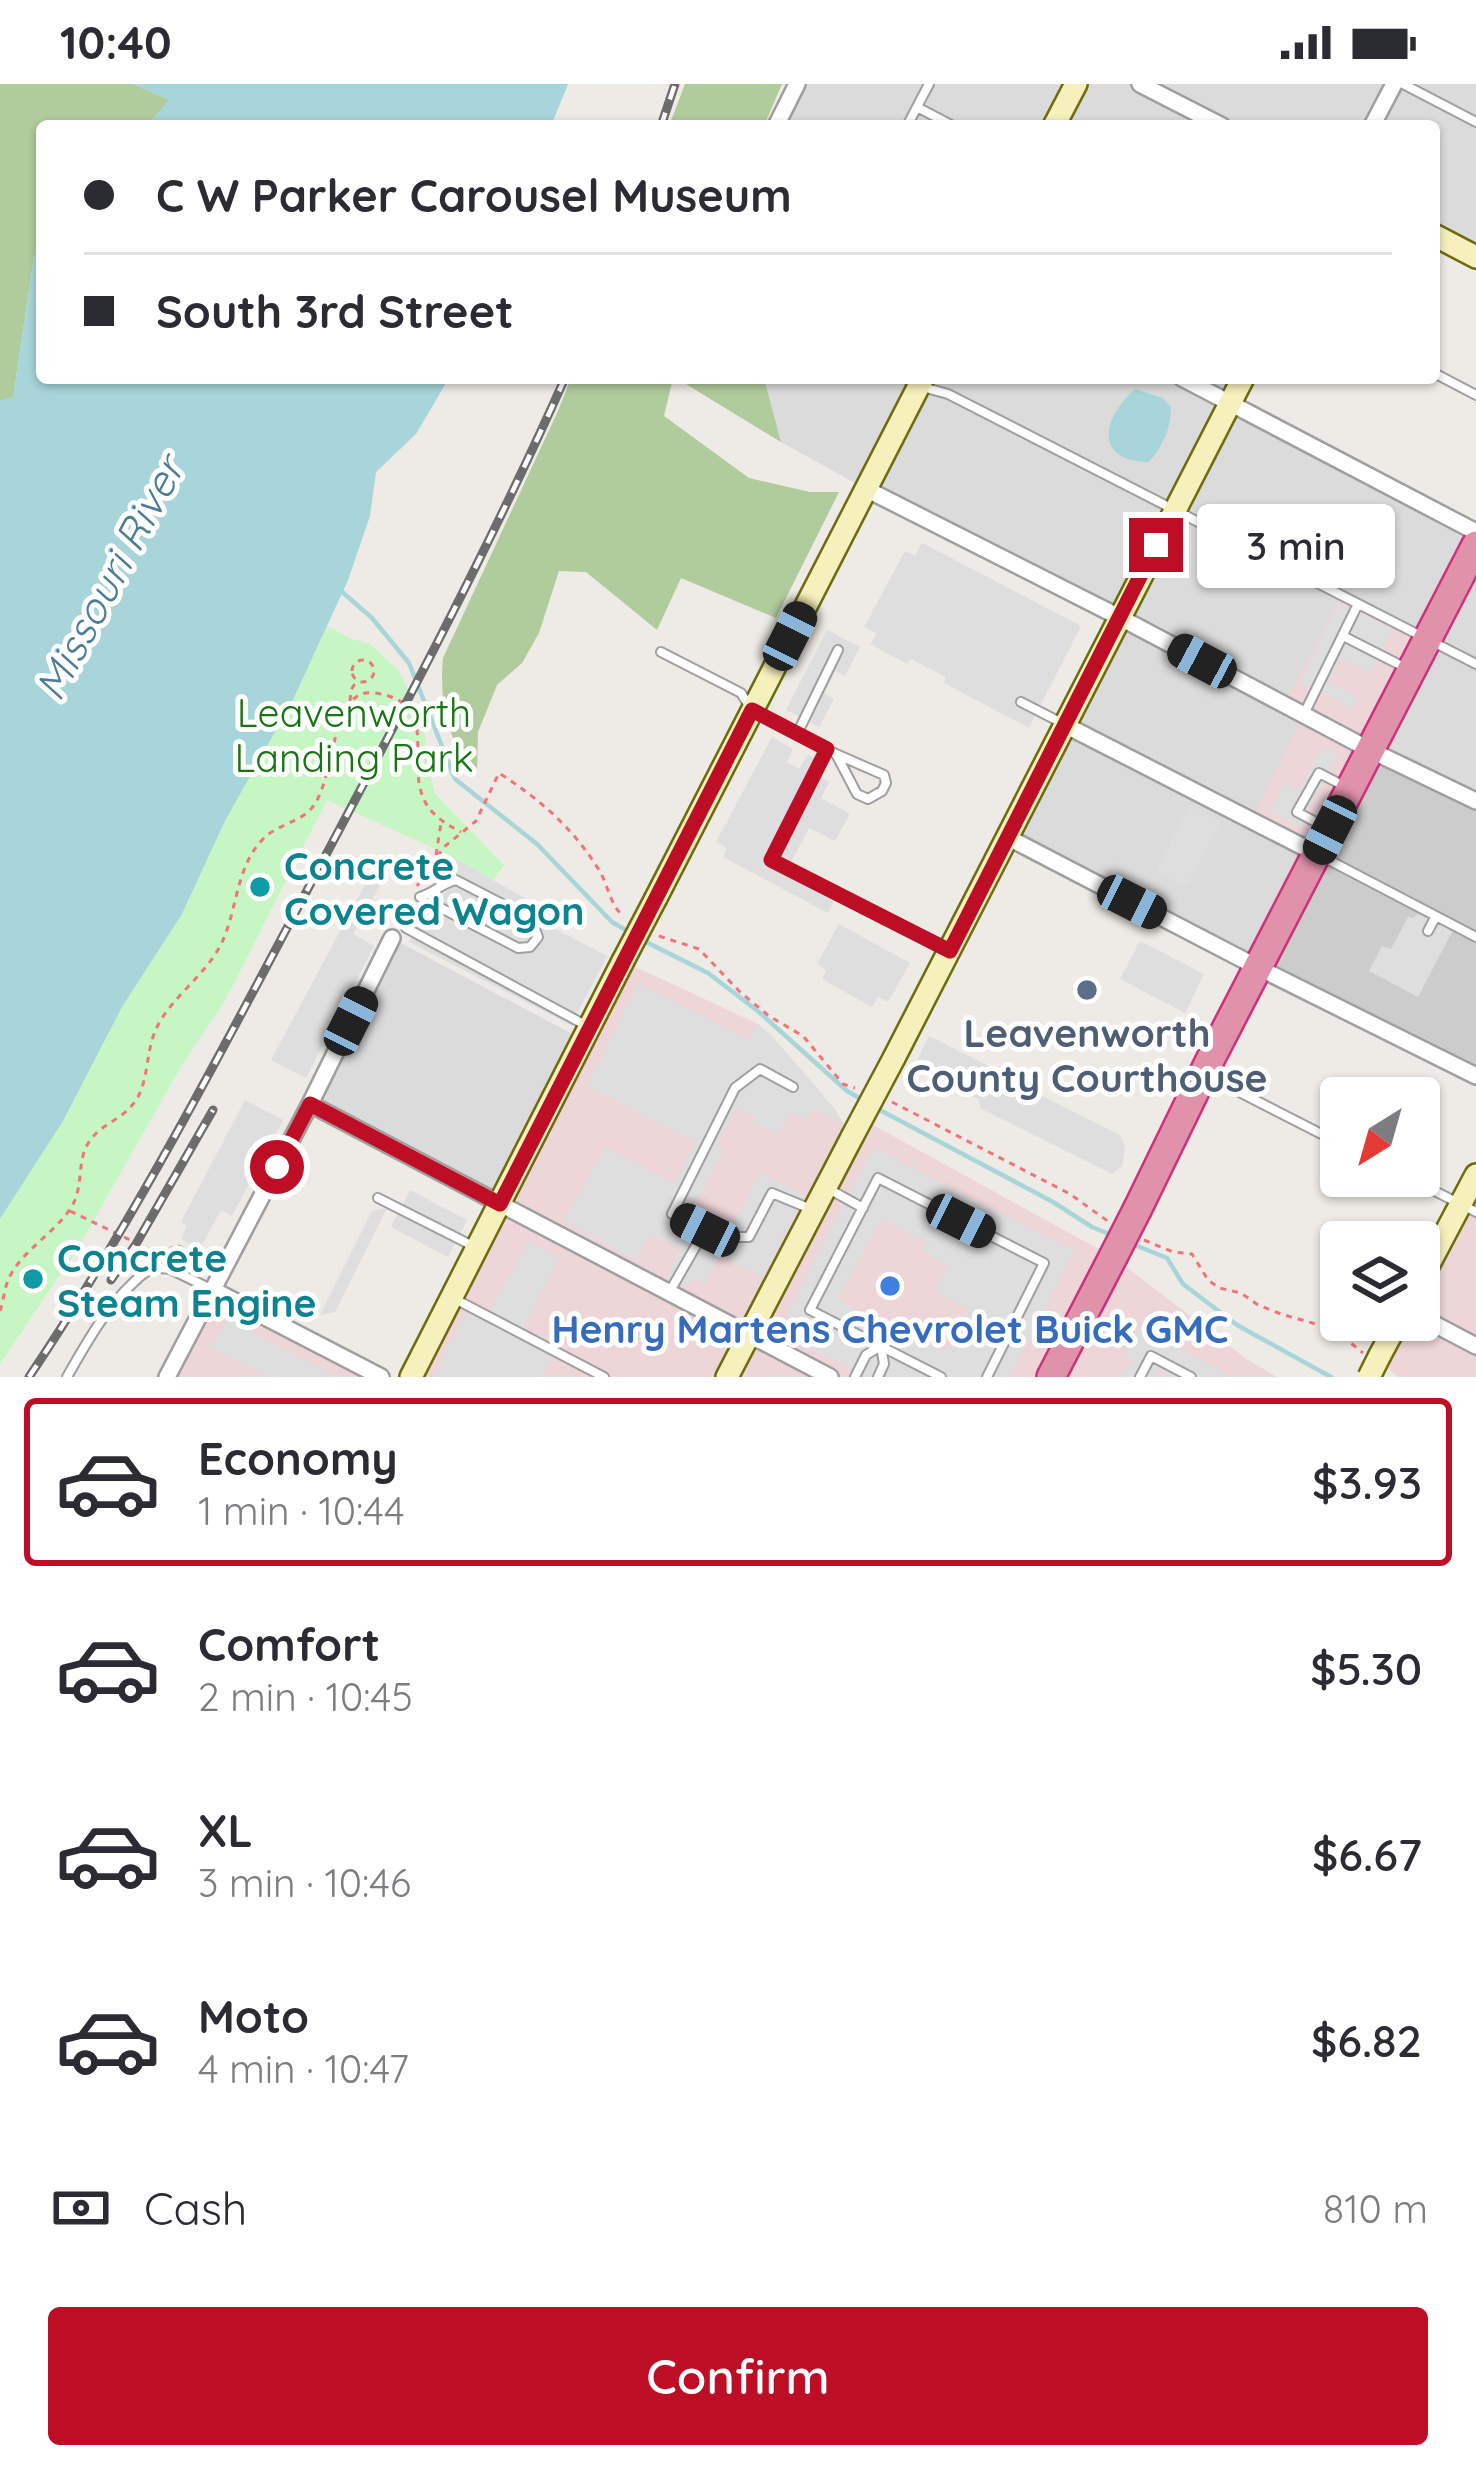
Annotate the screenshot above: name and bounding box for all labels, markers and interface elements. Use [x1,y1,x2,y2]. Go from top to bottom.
text: 10:40 [60,14,172,70]
text: C W Parker Carousel Museum [156,167,792,223]
text: South 3rd Street [156,283,514,339]
water label: Missouri River [23,443,198,709]
callout: 3 min [1198,503,1396,587]
route end [1129,518,1183,572]
text: 3 min [1246,521,1346,570]
car [758,596,822,676]
car [1162,628,1242,694]
park label: Leavenworth Landing Park [235,688,474,782]
car [1298,790,1362,870]
place label: Concrete Covered Wagon [284,841,584,935]
car [1092,870,1172,934]
marker: Concrete Covered Wagon [247,874,273,900]
marker: Leavenworth County Courthouse [1074,977,1100,1003]
car [319,981,383,1061]
place label: Leavenworth County Courthouse [906,1008,1268,1102]
north arrow [1320,1077,1440,1197]
map controls [1320,1077,1440,1341]
route start [250,1140,304,1194]
car [921,1189,1001,1253]
car [665,1198,745,1262]
button: layers [1320,1221,1440,1341]
place label: Concrete Steam Engine [57,1233,316,1327]
marker: Concrete Steam Engine [20,1266,46,1292]
marker: Henry Martens Chevrolet Buick GMC [877,1273,903,1299]
place label: Henry Martens Chevrolet Buick GMC [551,1304,1229,1353]
icon: car [54,1428,162,1536]
text: Economy [198,1430,398,1486]
text: $3.93 [1312,1454,1422,1510]
text: 1 min · 10:44 [198,1486,404,1535]
icon: car [54,1614,162,1722]
text: Comfort [198,1616,380,1672]
text: $5.30 [1310,1640,1422,1696]
text: 2 min · 10:45 [198,1672,413,1721]
icon: car [54,1800,162,1908]
text: XL [198,1802,253,1858]
text: $6.67 [1312,1826,1422,1882]
text: 3 min · 10:46 [198,1858,411,1907]
icon: car [54,1986,162,2094]
text: Moto [198,1988,309,2044]
text: $6.82 [1311,2012,1422,2068]
text: 4 min · 10:47 [198,2044,409,2093]
icon: cash [48,2175,114,2241]
text: Cash [144,2180,247,2236]
text: 810 m [1323,2184,1428,2233]
button: Confirm [48,2307,1428,2445]

